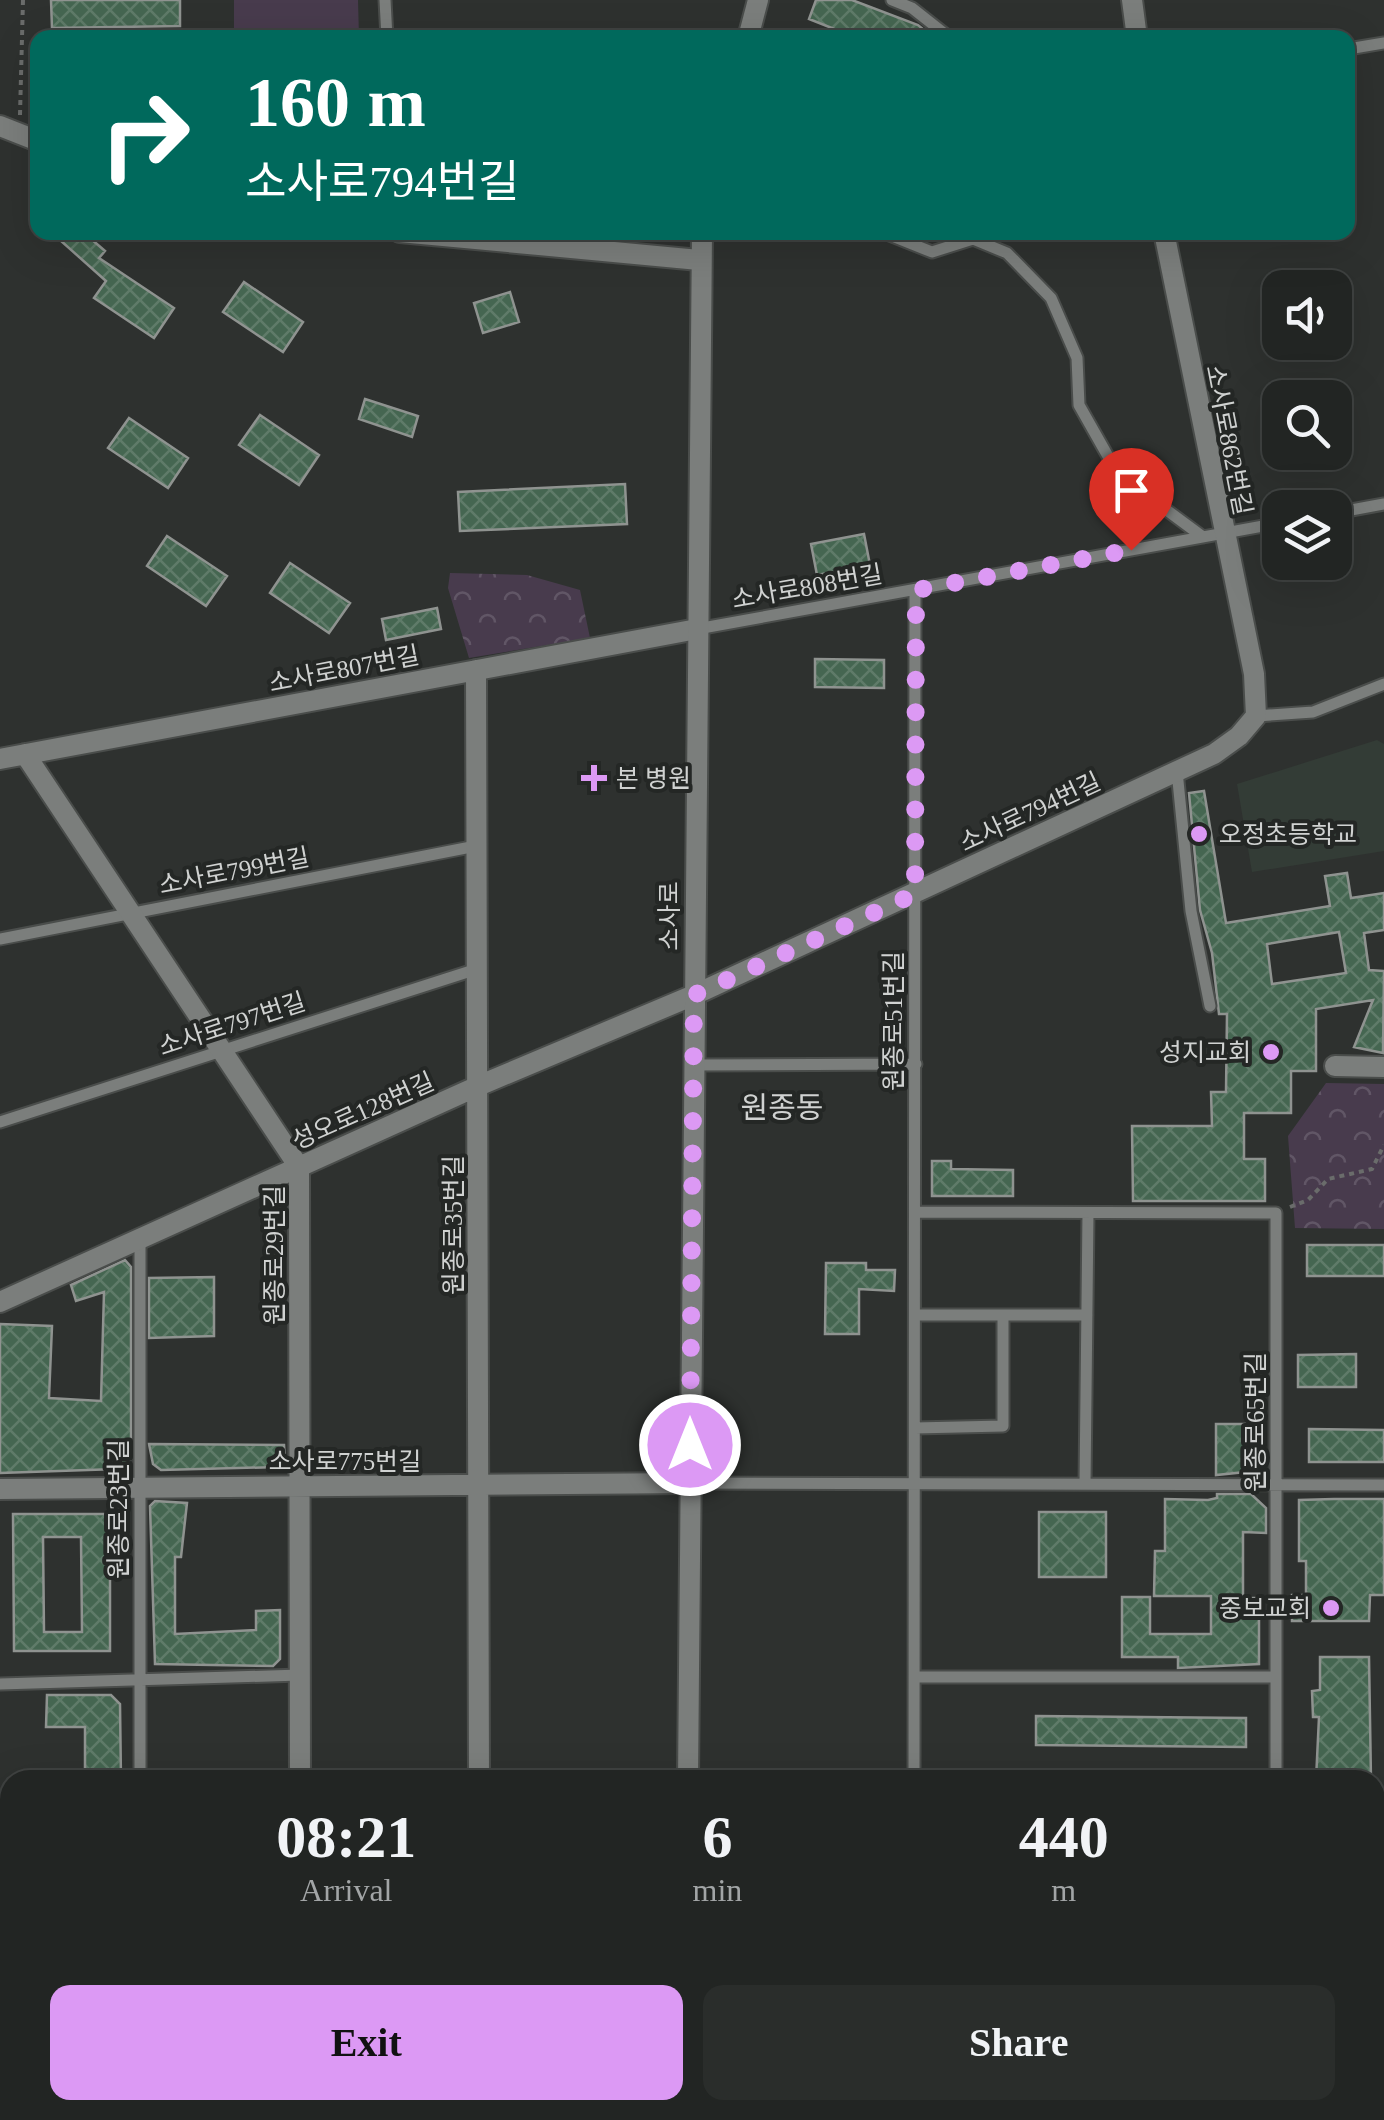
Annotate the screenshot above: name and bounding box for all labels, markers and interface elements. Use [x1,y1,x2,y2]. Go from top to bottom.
text: 160 m [245,64,426,141]
icon: right [80,70,210,200]
text: 소사로794번길 [245,157,520,207]
map controls [1262,270,1352,580]
button: sound [1262,270,1352,360]
street label: 소사로862번길 [1201,363,1257,517]
button: search [1262,380,1352,470]
pin [1089,448,1174,551]
icon: arrive [1104,463,1159,518]
button: layers [1262,490,1352,580]
street label: 소사로808번길 [730,560,884,614]
street label: 소사로807번길 [267,641,421,697]
marker: 본 병원 [581,765,607,791]
place label: 본 병원 [616,765,691,792]
street label: 소사로794번길 [955,768,1105,856]
place label: 오정초등학교 [1219,821,1357,848]
marker: 오정초등학교 [1188,823,1210,845]
street label: 소사로799번길 [157,843,311,899]
street label: 소사로 [656,881,683,951]
street label: 원종로51번길 [880,951,907,1091]
street label: 소사로797번길 [155,988,309,1060]
place label: 성지교회 [1159,1039,1251,1066]
marker: 성지교회 [1260,1041,1282,1063]
street label: 성오로128번길 [288,1068,438,1154]
district label: 원종동 [741,1091,823,1124]
street label: 원종로35번길 [440,1155,467,1295]
street label: 원종로29번길 [261,1185,288,1325]
street label: 원종로65번길 [1242,1352,1269,1492]
position arrow [638,1393,742,1497]
street label: 원종로23번길 [105,1439,132,1579]
street label: 소사로775번길 [269,1448,421,1475]
place label: 중보교회 [1219,1595,1311,1622]
marker: 중보교회 [1320,1597,1342,1619]
text: 08:21 [276,1804,416,1870]
text: 6 [702,1804,732,1870]
text: 440 [1019,1804,1109,1870]
text: Arrival [300,1872,392,1908]
text: min [693,1872,742,1908]
text: m [1051,1872,1076,1908]
button: Exit [50,1985,683,2100]
button: Share [703,1985,1335,2100]

